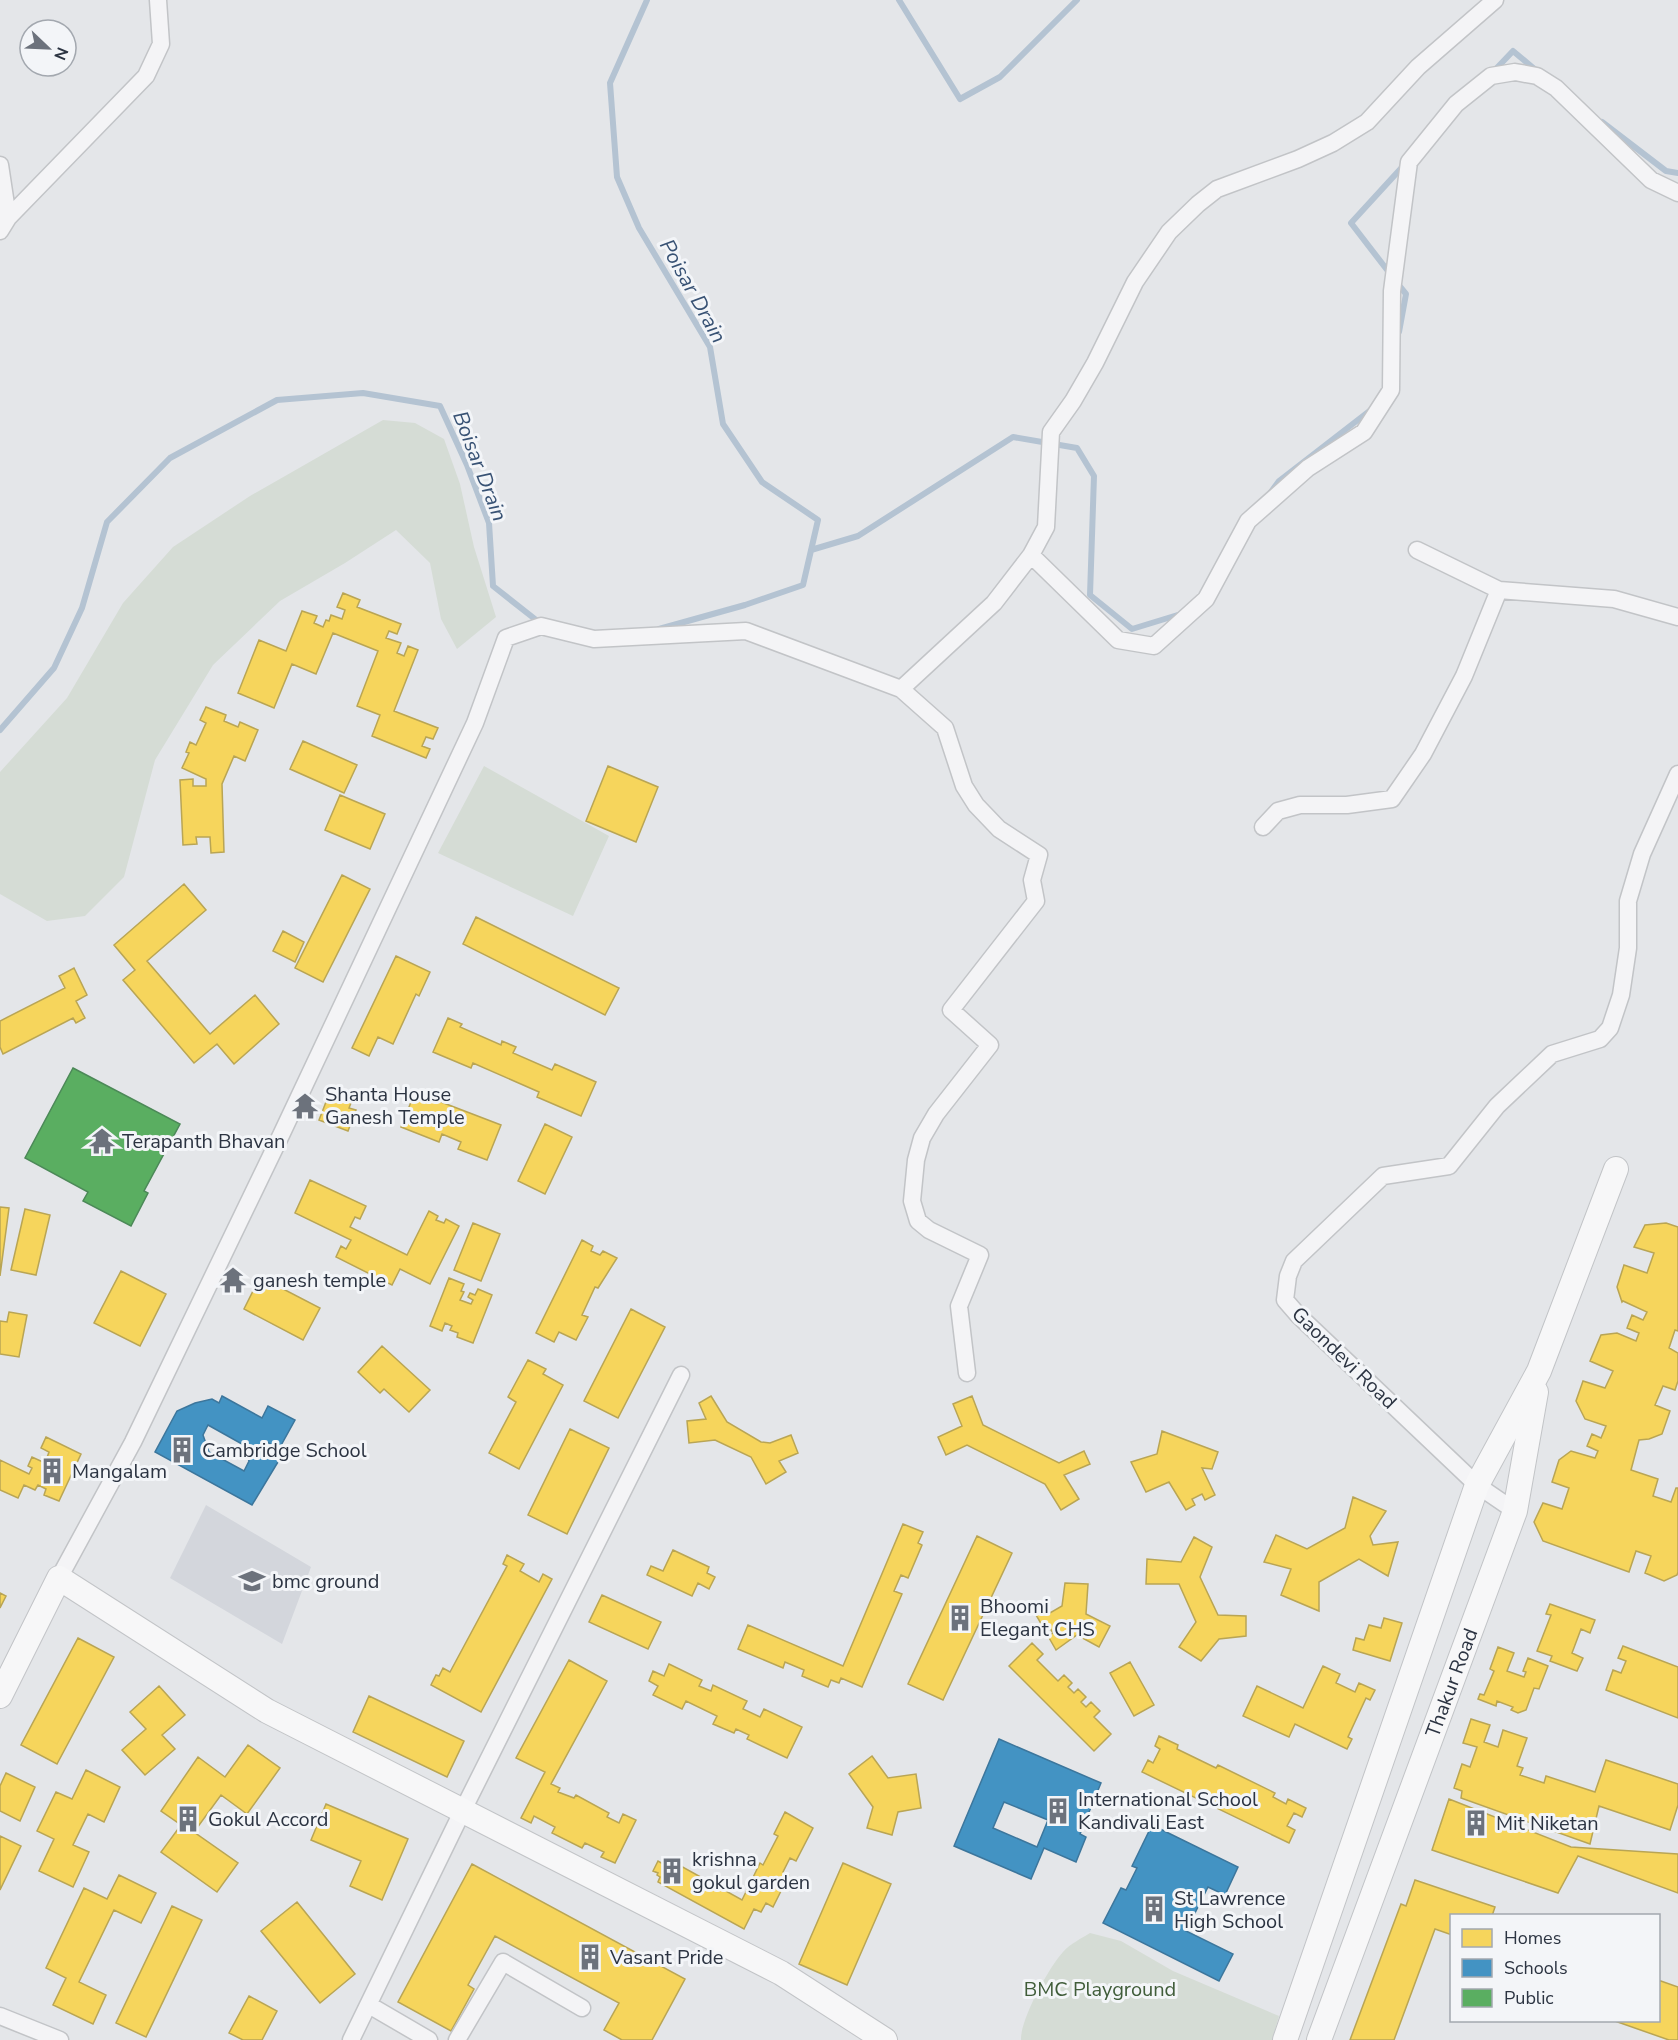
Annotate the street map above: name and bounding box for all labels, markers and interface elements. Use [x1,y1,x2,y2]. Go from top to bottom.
north arrow [18,18,78,78]
text: N [48,44,73,63]
water label: Poisar Drain [653,234,733,348]
water label: Boisar Drain [446,407,514,525]
place label: Shanta House Ganesh Temple [325,1081,465,1131]
temple icon: Shanta House Ganesh Temple [290,1091,320,1121]
temple icon: Terapanth Bhavan [87,1126,117,1156]
place label: Terapanth Bhavan [122,1128,285,1155]
temple icon: ganesh temple [218,1265,248,1295]
place label: ganesh temple [253,1267,386,1294]
street label: Gaondevi Road [1286,1301,1402,1415]
building icon: Cambridge School [167,1435,197,1465]
place label: Cambridge School [202,1437,367,1464]
building icon: Mangalam [37,1456,67,1486]
place label: Mangalam [72,1458,167,1485]
school or university icon: bmc ground [237,1566,267,1596]
place label: bmc ground [272,1568,379,1595]
place label: Bhoomi Elegant CHS [980,1593,1095,1643]
building icon: Bhoomi Elegant CHS [945,1603,975,1633]
street label: Thakur Road [1419,1625,1484,1741]
place label: International School Kandivali East [1078,1786,1258,1836]
building icon: International School Kandivali East [1043,1796,1073,1826]
building icon: Gokul Accord [173,1804,203,1834]
place label: Gokul Accord [208,1806,328,1833]
building icon: Mit Niketan [1461,1808,1491,1838]
place label: Mit Niketan [1496,1810,1599,1837]
place label: krishna gokul garden [692,1846,810,1896]
building icon: krishna gokul garden [657,1856,687,1886]
place label: St Lawrence High School [1174,1885,1285,1935]
building icon: St Lawrence High School [1139,1894,1169,1924]
legend [1450,1914,1660,2022]
text: Homes [1504,1926,1561,1950]
building icon: Vasant Pride [575,1942,605,1972]
place label: Vasant Pride [609,1944,724,1971]
text: Schools [1504,1956,1568,1980]
park label: BMC Playground [1024,1976,1176,2003]
text: Public [1504,1986,1554,2010]

